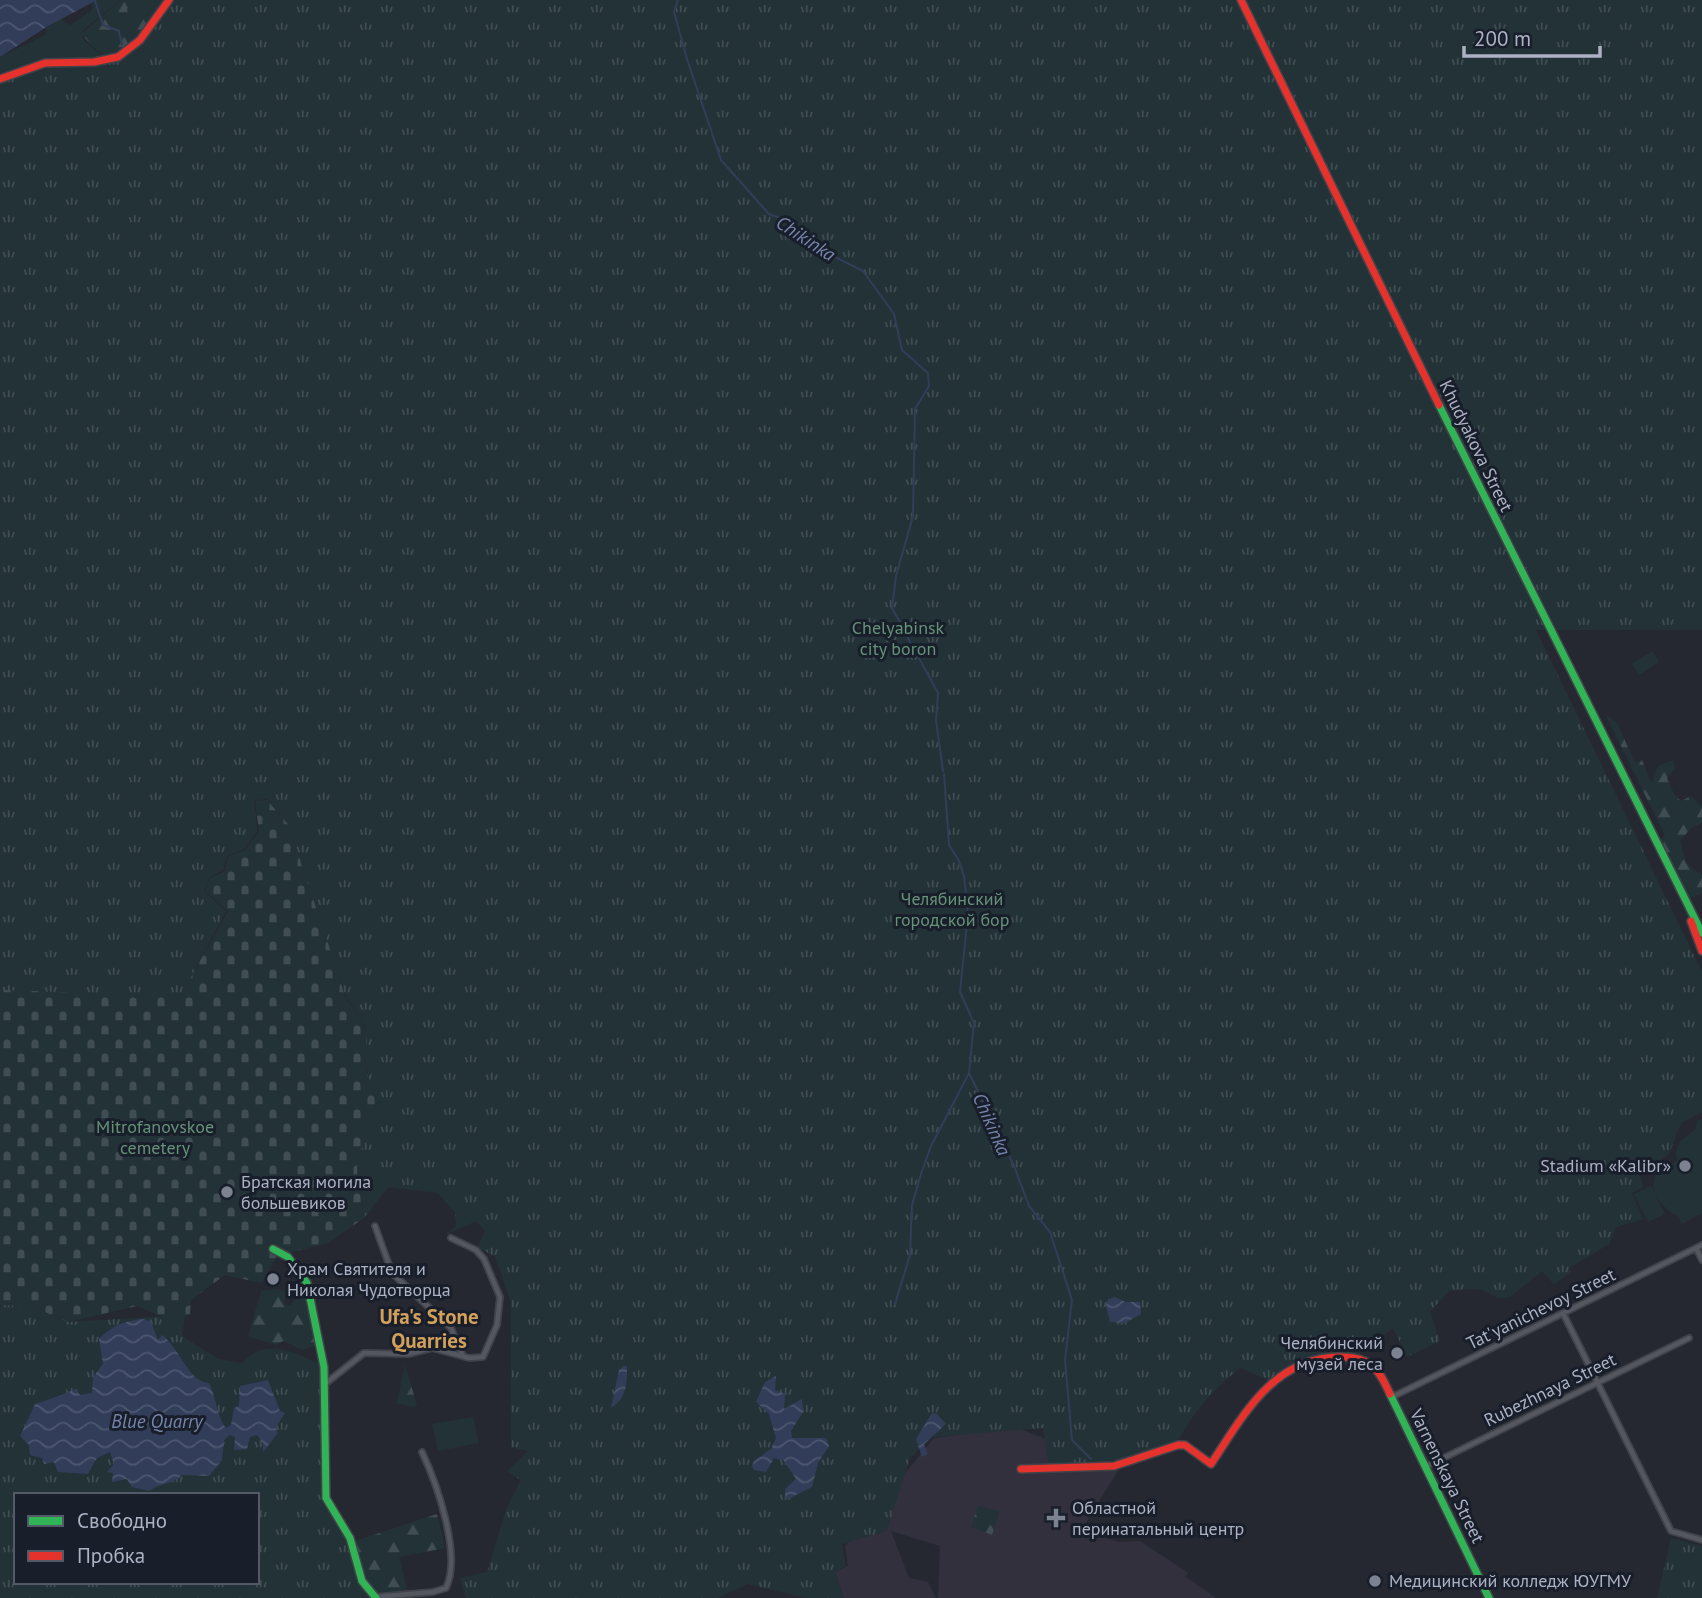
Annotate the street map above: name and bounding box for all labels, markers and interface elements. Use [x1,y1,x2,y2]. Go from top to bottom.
scale bar [1464,14,1600,58]
text: 200 m [1474,25,1531,52]
water label: Chikinka [772,210,841,266]
street label: Khudyakova Street [1435,376,1518,515]
park label: Chelyabinsk city boron [852,616,945,660]
park label: Челябинский городской бор [895,887,1009,931]
water label: Chikinka [968,1089,1017,1160]
park label: Mitrofanovskoe cemetery [96,1115,214,1159]
place label: Stadium «Kalibr» [1540,1154,1671,1177]
marker: Stadium «Kalibr» [1677,1158,1693,1174]
place label: Братская могила большевиков [241,1170,371,1214]
marker: Братская могила большевиков [219,1184,235,1200]
place label: Храм Святителя и Николая Чудотворца [287,1257,451,1301]
street label: Tat'yanichevoy Street [1463,1263,1619,1355]
marker: Храм Святителя и Николая Чудотворца [265,1271,281,1287]
district label: Ufa's Stone Quarries [379,1303,479,1354]
place label: Челябинский музей леса [1280,1331,1383,1375]
marker: Челябинский музей леса [1389,1345,1405,1361]
street label: Rubezhnaya Street [1480,1348,1619,1431]
street label: Varnenskaya Street [1405,1404,1490,1547]
water label: Blue Quarry [111,1409,204,1433]
legend [14,1493,259,1584]
place label: Областной перинатальный центр [1072,1496,1244,1540]
text: Свободно [77,1507,167,1534]
marker: Областной перинатальный центр [1046,1508,1066,1528]
text: Пробка [77,1542,145,1569]
place label: Медицинский колледж ЮУГМУ [1389,1569,1631,1592]
marker: Медицинский колледж ЮУГМУ [1367,1573,1383,1589]

